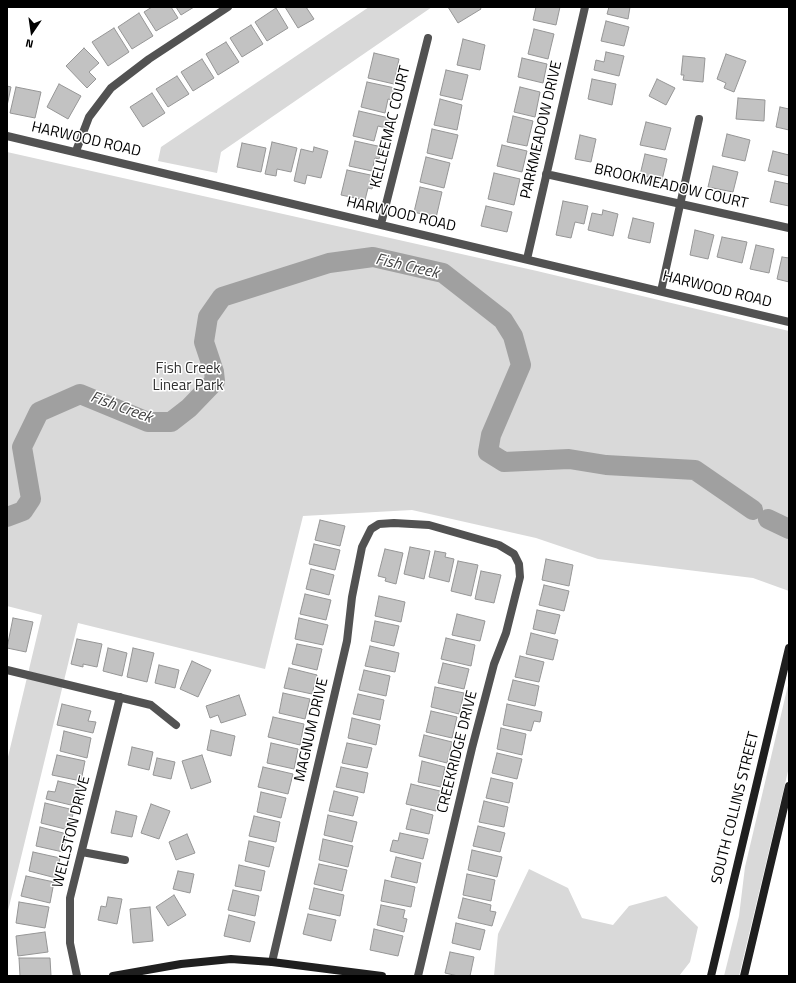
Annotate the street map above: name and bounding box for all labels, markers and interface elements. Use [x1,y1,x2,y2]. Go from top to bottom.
north arrow [12,12,52,52]
text: N [24,35,35,52]
street label: PARKMEADOW DRIVE [517,59,567,201]
street label: KELLEEMAC COURT [367,64,415,190]
street label: HARWOOD ROAD [29,119,143,161]
street label: BROOKMEADOW COURT [592,161,750,213]
street label: HARWOOD ROAD [344,194,458,236]
water label: Fish Creek [374,250,440,284]
street label: HARWOOD ROAD [661,268,773,312]
park label: Fish Creek Linear Park [153,360,223,395]
water label: Fish Creek [88,388,154,428]
street label: MAGNUM DRIVE [291,676,333,784]
street label: CREEKRIDGE DRIVE [434,689,482,815]
street label: SOUTH COLLINS STREET [708,730,764,886]
street label: WELLSTON DRIVE [49,774,95,890]

